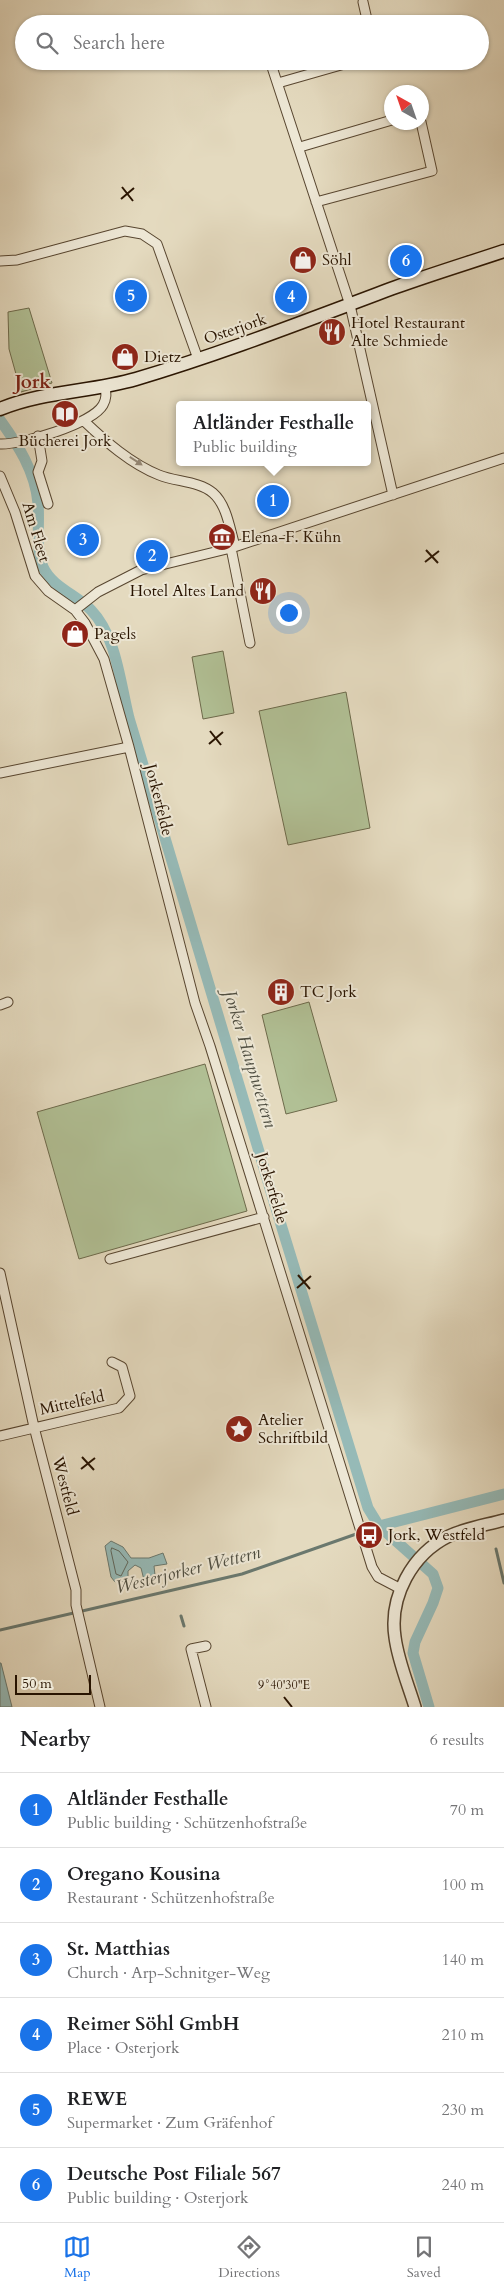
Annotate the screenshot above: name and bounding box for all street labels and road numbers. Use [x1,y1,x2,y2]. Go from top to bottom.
street label: Osterjork [201,308,270,350]
street label: Am Fleet [16,499,56,565]
street label: Jorkerfelde [139,760,179,838]
street label: Jorkerfelde [250,1148,293,1226]
street label: Mittelfeld [38,1385,107,1421]
street label: Westfeld [46,1453,84,1518]

